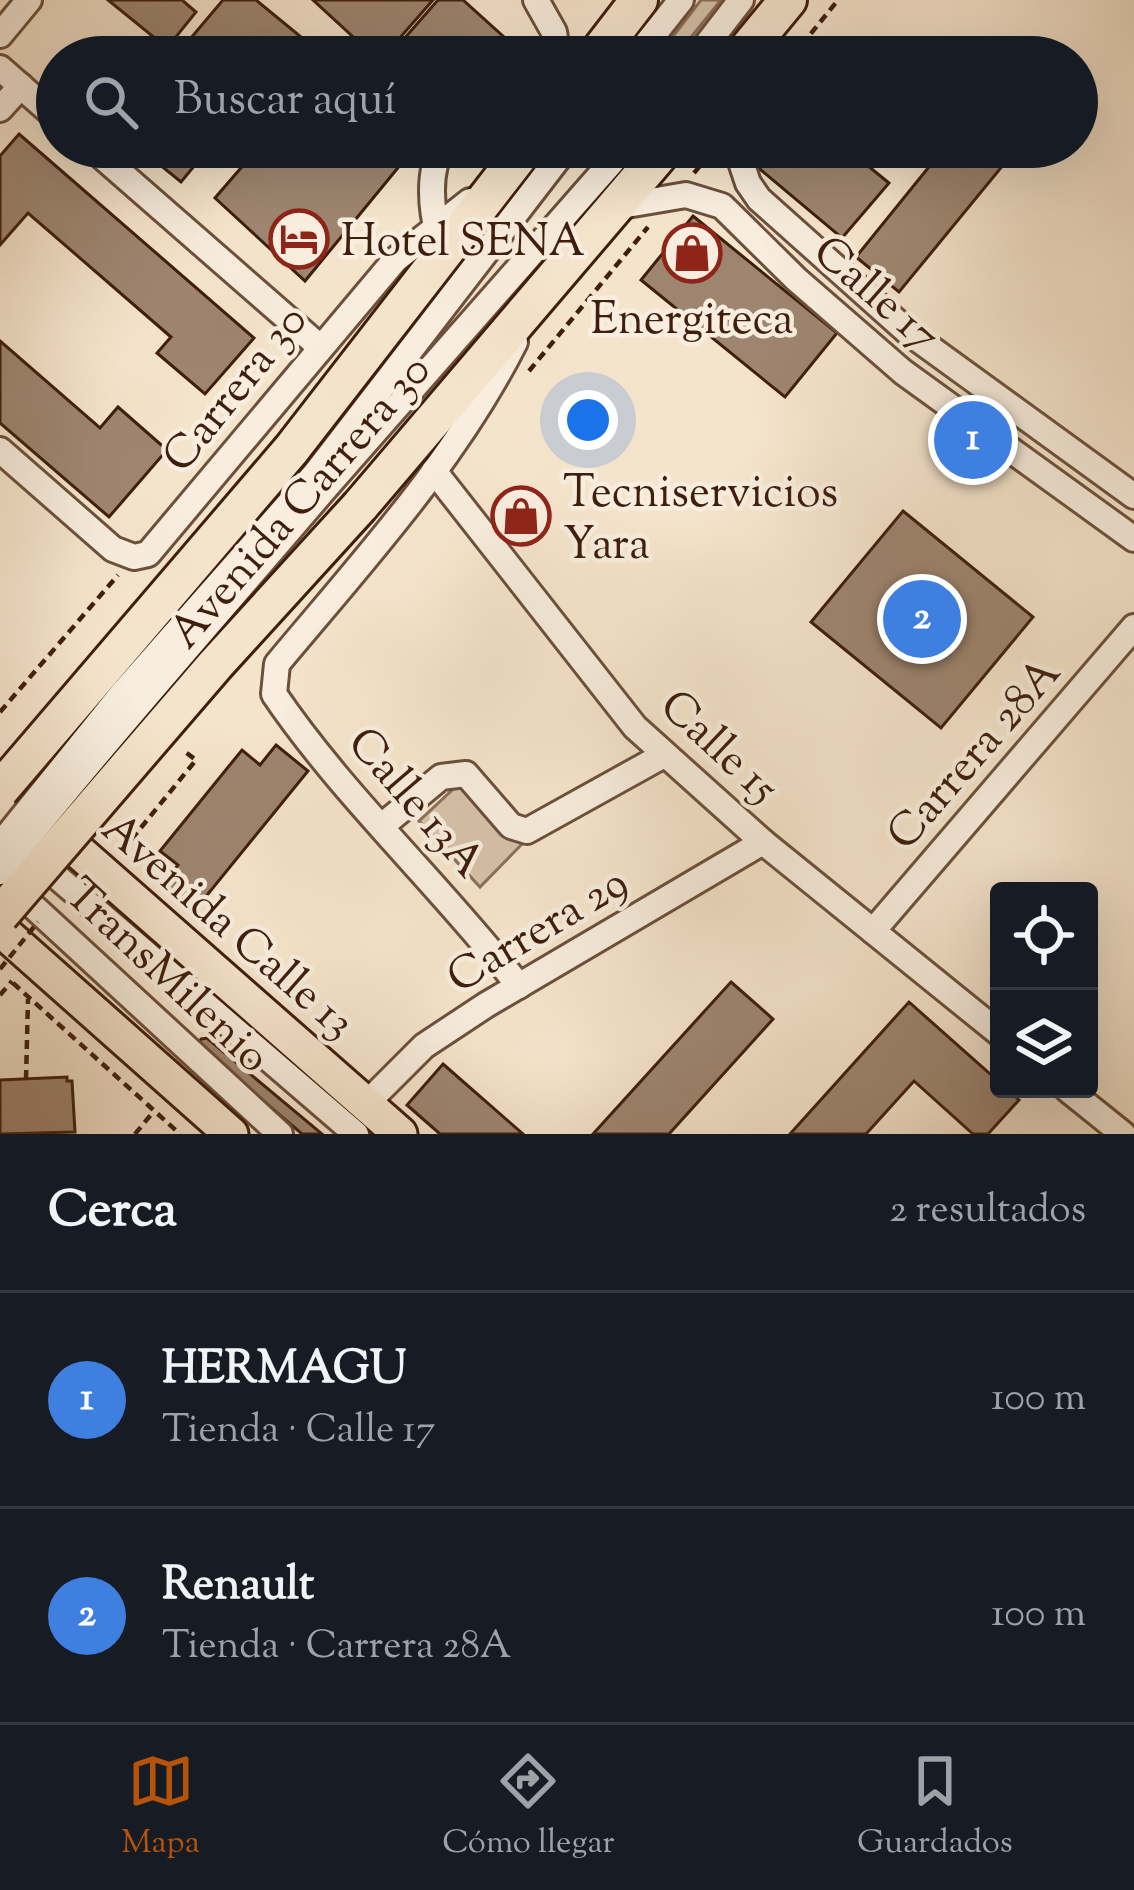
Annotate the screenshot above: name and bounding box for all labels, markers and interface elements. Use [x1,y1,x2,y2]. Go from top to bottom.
search box [36,36,1098,168]
icon: search [78,69,144,135]
text: Buscar aquí [174,70,396,135]
hotel icon: Hotel SENA [268,208,330,270]
place label: Hotel SENA [341,212,585,277]
shop icon: Energiteca [661,222,723,284]
street label: Calle 17 [797,223,952,370]
place label: Energiteca [590,290,794,355]
street label: Carrera 30 [149,293,325,488]
street label: Avenida Carrera 30 [156,342,449,665]
your location [558,390,618,450]
pin: 1 [934,395,1012,485]
place label: Tecniservicios Yara [563,463,838,580]
shop icon: Tecniservicios Yara [490,485,552,547]
pin: 2 [883,574,961,664]
street label: Carrera 28A [874,645,1079,866]
street label: Calle 15 [643,677,791,821]
street label: Calle 13A [330,715,498,894]
street label: Avenida Calle 13 [85,800,367,1057]
street label: Carrera 29 [436,853,642,1012]
street label: TransMilenio [48,865,283,1091]
map controls [990,882,1098,1098]
button: locate [990,882,1098,990]
button: layers [990,990,1098,1098]
text: Cerca [48,1176,177,1249]
text: 2 resultados [889,1184,1086,1240]
text: HERMAGU [162,1339,406,1404]
text: 1 [80,1372,94,1428]
text: 100 m [991,1372,1086,1428]
text: Tienda · Calle 17 [162,1404,435,1460]
text: Renault [162,1555,314,1620]
text: 2 [78,1588,96,1644]
text: 100 m [991,1588,1086,1644]
text: Tienda · Carrera 28A [162,1620,511,1676]
tab: Mapa [121,1748,200,1868]
tab: Cómo llegar [442,1748,615,1868]
tab: Guardados [857,1748,1013,1868]

